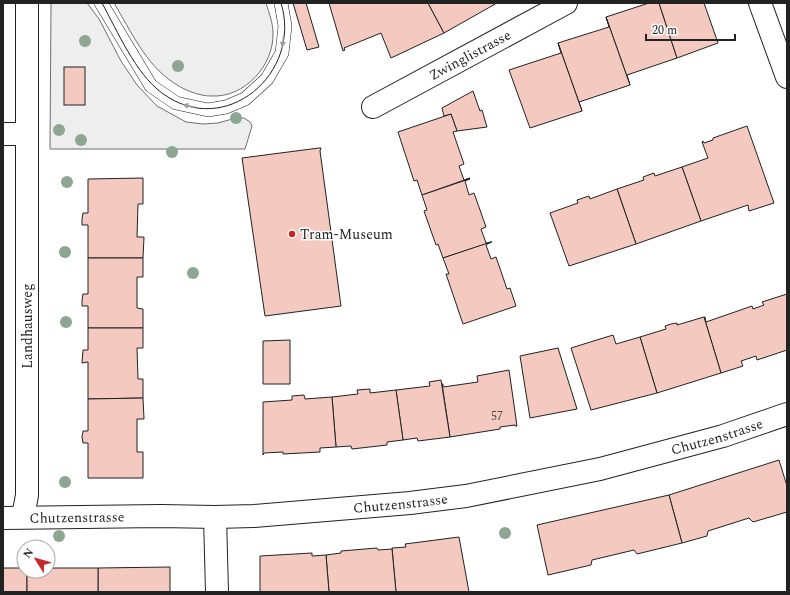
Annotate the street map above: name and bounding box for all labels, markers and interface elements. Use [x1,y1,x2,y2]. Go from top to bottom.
scale bar [646,16,735,42]
text: 20 m [652,21,677,40]
street label: Zwinglistrasse [425,24,515,85]
one-way arrow [280,35,286,48]
one-way arrow [182,102,195,108]
place label: Tram-Museum [300,224,393,245]
marker: Tram-Museum [287,229,297,239]
street label: Landhausweg [17,283,38,369]
house number: 57 [491,407,503,426]
street label: Chutzenstrasse [669,413,766,460]
street label: Chutzenstrasse [352,488,449,518]
street label: Chutzenstrasse [29,506,125,528]
north arrow [16,539,56,579]
text: N [19,545,38,562]

